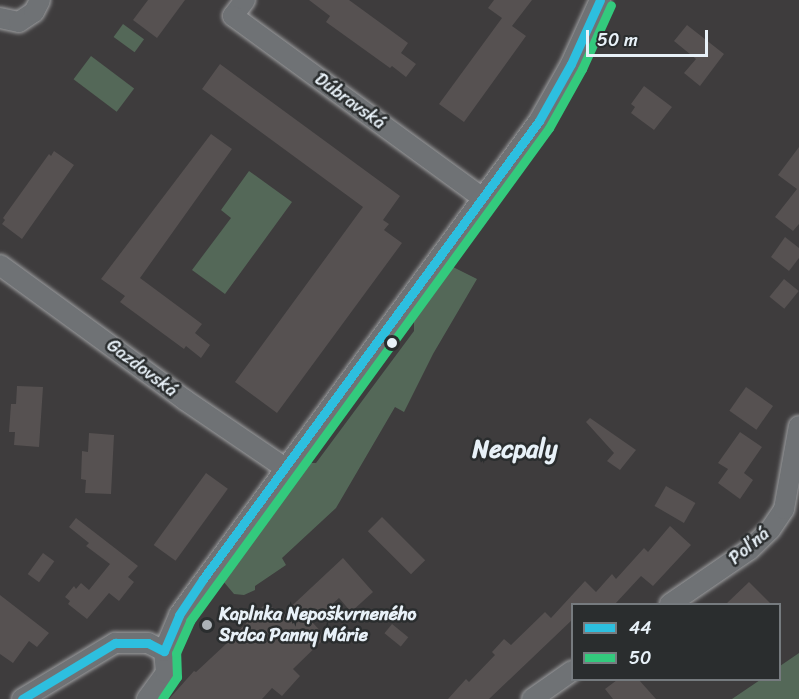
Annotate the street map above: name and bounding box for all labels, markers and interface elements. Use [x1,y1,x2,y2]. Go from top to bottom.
scale bar [589,18,710,56]
text: 50 m [597,24,638,56]
street label: Dúbravská [311,68,389,134]
street label: Gazdovská [102,334,182,402]
unlabelled marker [386,337,398,349]
district label: Necpaly [473,436,557,464]
street label: Poľná [724,523,774,569]
legend [571,603,781,681]
place label: Kaplnka Nepoškvrneného Srdca Panny Márie [219,604,417,646]
text: 44 [629,612,652,644]
marker: Kaplnka Nepoškvrneného Srdca Panny Márie [200,618,214,632]
text: 50 [629,642,651,674]

